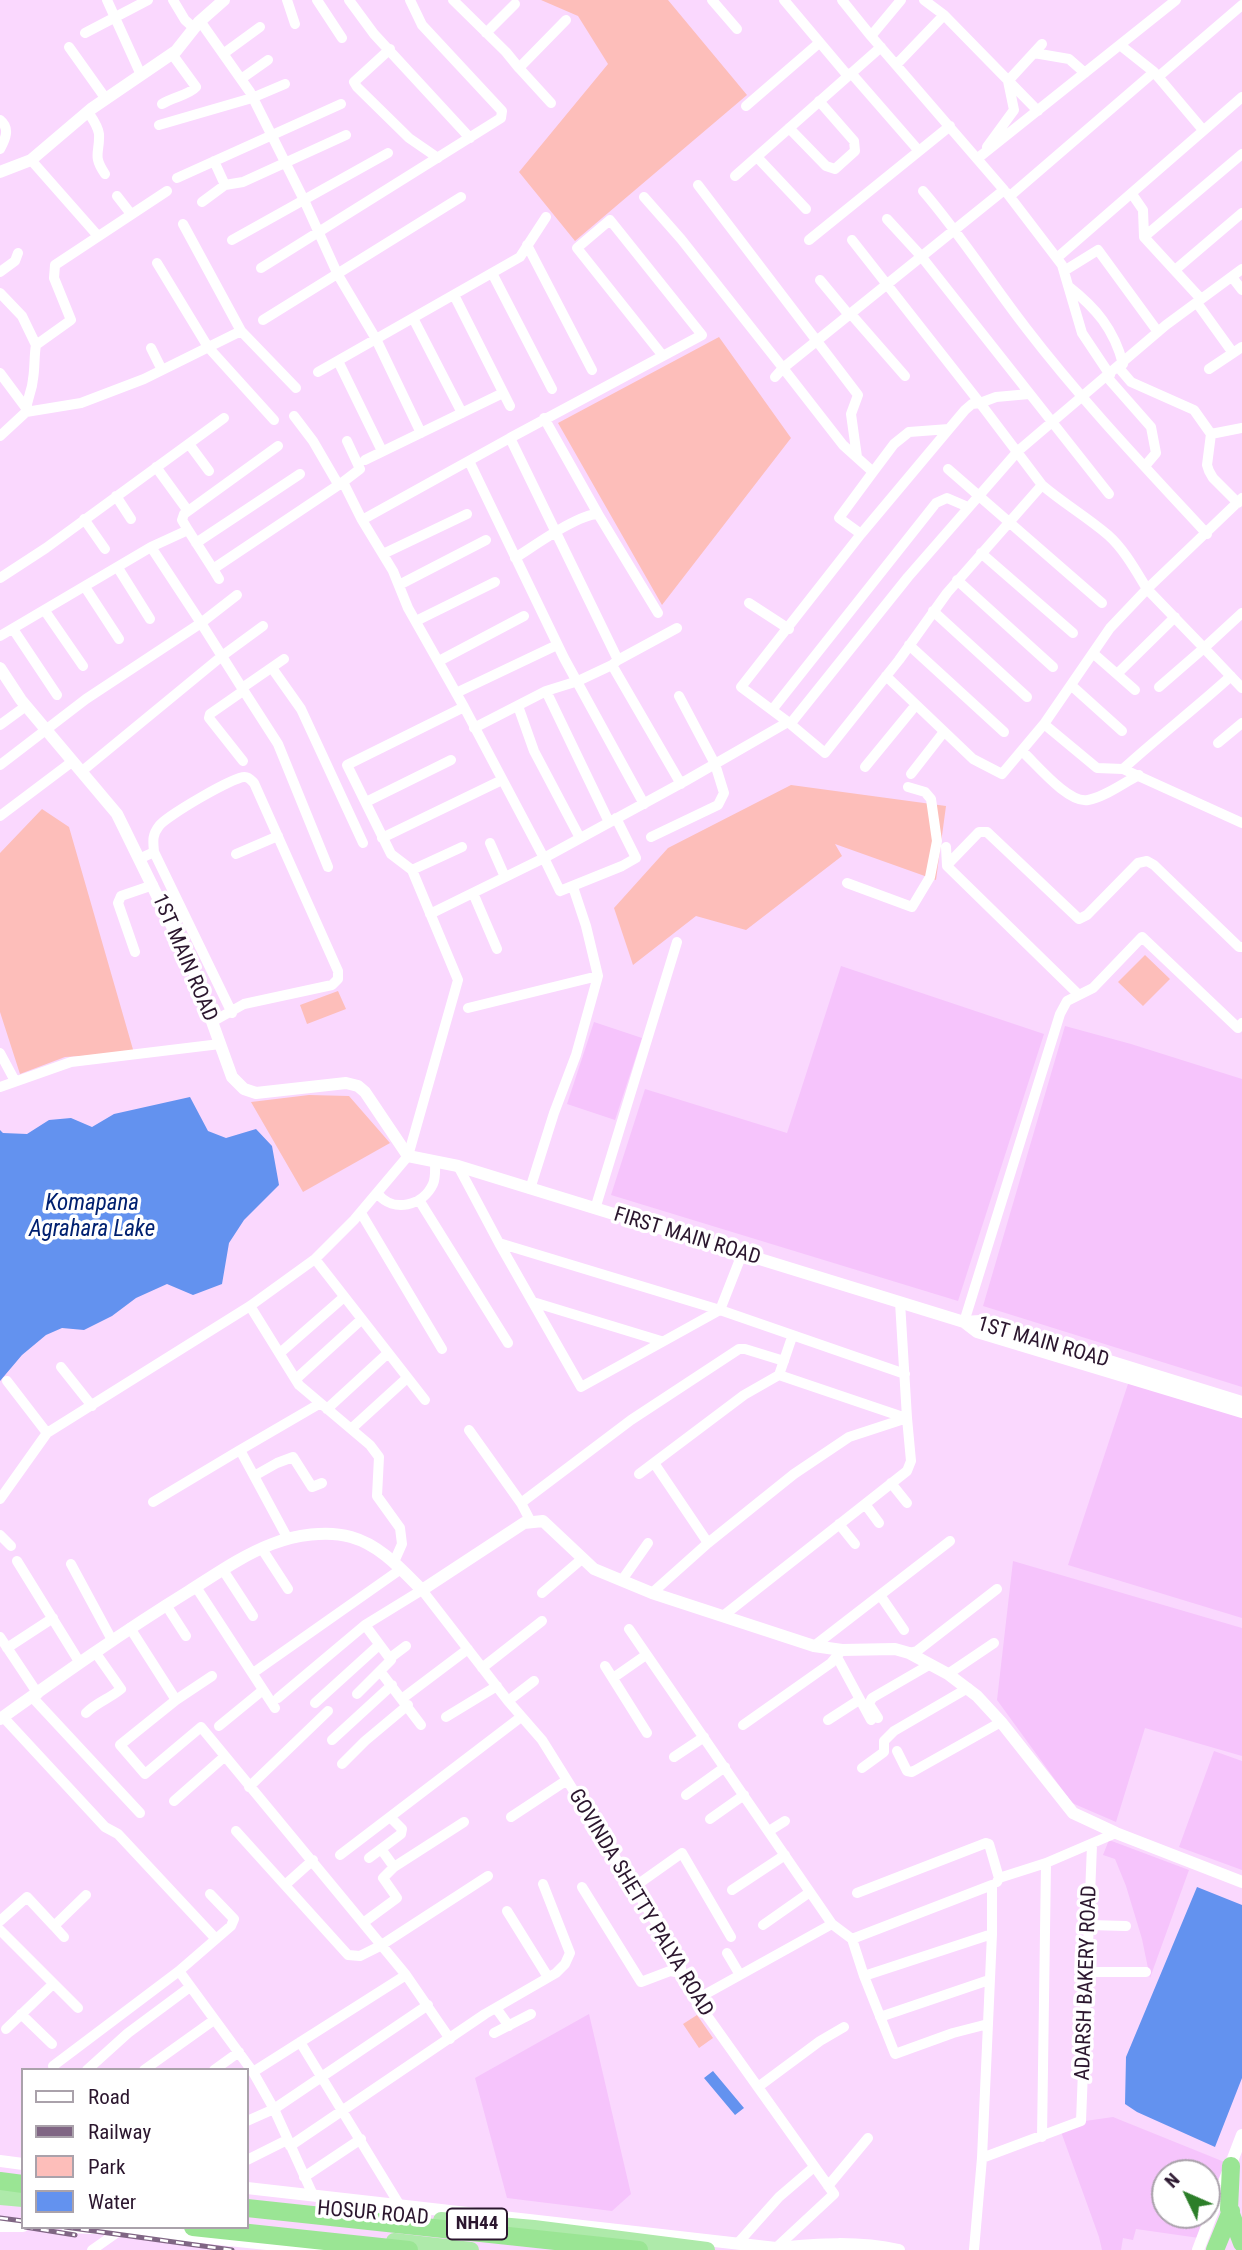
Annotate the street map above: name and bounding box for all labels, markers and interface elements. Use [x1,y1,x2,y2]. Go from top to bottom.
street label: 1ST MAIN ROAD [146,891,222,1025]
water label: Komapana Agrahara Lake [29,1190,155,1244]
street label: FIRST MAIN ROAD [611,1203,763,1271]
street label: 1ST MAIN ROAD [974,1312,1112,1374]
street label: GOVINDA SHETTY PALYA ROAD [562,1785,718,2021]
street label: ADARSH BAKERY ROAD [1071,1885,1103,2081]
legend [21,2068,248,2229]
text: Road [88,2085,130,2109]
text: Railway [88,2120,151,2144]
text: Park [88,2155,125,2179]
north arrow [1151,2159,1221,2229]
text: N [1160,2168,1184,2193]
text: Water [88,2190,136,2214]
street label: HOSUR ROAD [316,2197,430,2231]
road number: NH44 [447,2208,507,2240]

